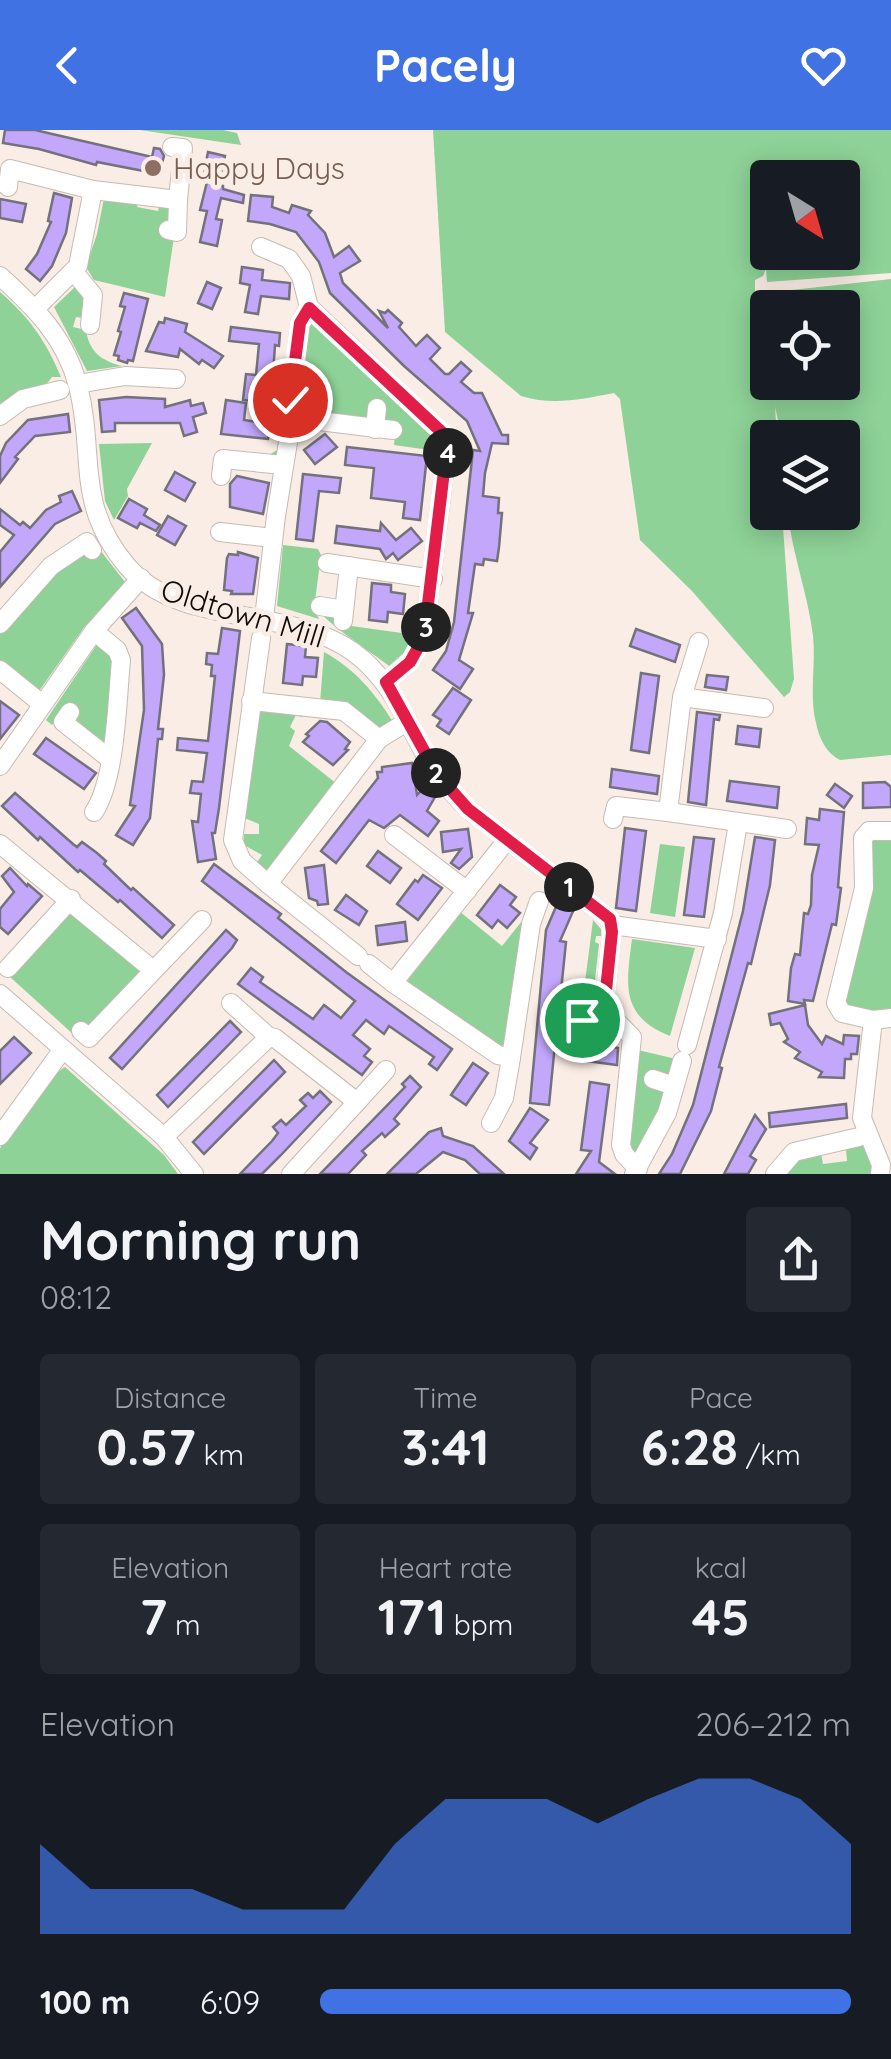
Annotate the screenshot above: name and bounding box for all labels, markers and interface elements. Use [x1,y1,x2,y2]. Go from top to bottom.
text: Pacely [374,37,517,93]
icon: back [40,38,95,93]
icon: heart [796,38,851,93]
place label: Happy Days [173,149,345,187]
marker: Happy Days [142,157,164,179]
north arrow [750,160,860,270]
map controls [750,160,860,530]
button: locate [750,290,860,400]
pin [248,358,333,443]
icon: check [263,373,318,428]
button: layers [750,420,860,530]
pin: 4 [423,428,473,478]
text: 4 [440,435,456,470]
street label: Oldtown Mill [157,570,329,656]
pin: 3 [401,602,451,652]
text: 3 [418,609,434,644]
pin: 2 [411,748,461,798]
text: 2 [428,755,444,790]
pin: 1 [544,862,594,912]
text: 1 [564,869,574,904]
pin [540,978,625,1063]
icon: arrive [555,993,610,1048]
text: Morning run [40,1205,361,1274]
button: share [746,1207,851,1312]
text: 08:12 [40,1277,112,1317]
text: Distance [114,1380,226,1415]
text: Time [413,1380,478,1415]
text: Pace [689,1380,753,1415]
text: 0.57 [96,1415,196,1478]
text: 3:41 [402,1415,489,1478]
text: 6:28 [641,1415,738,1478]
text: km [196,1437,244,1472]
text: /km [738,1437,801,1472]
text: Elevation [111,1550,229,1585]
text: Heart rate [379,1550,512,1585]
text: kcal [695,1550,747,1585]
text: 7 [140,1585,167,1648]
text: 171 [378,1585,446,1648]
text: 45 [692,1585,750,1648]
text: m [167,1607,200,1642]
text: bpm [446,1607,513,1642]
text: Elevation [40,1704,175,1744]
text: 206–212 m [695,1704,851,1744]
text: 100 m [40,1982,130,2022]
text: 6:09 [200,1982,260,2022]

